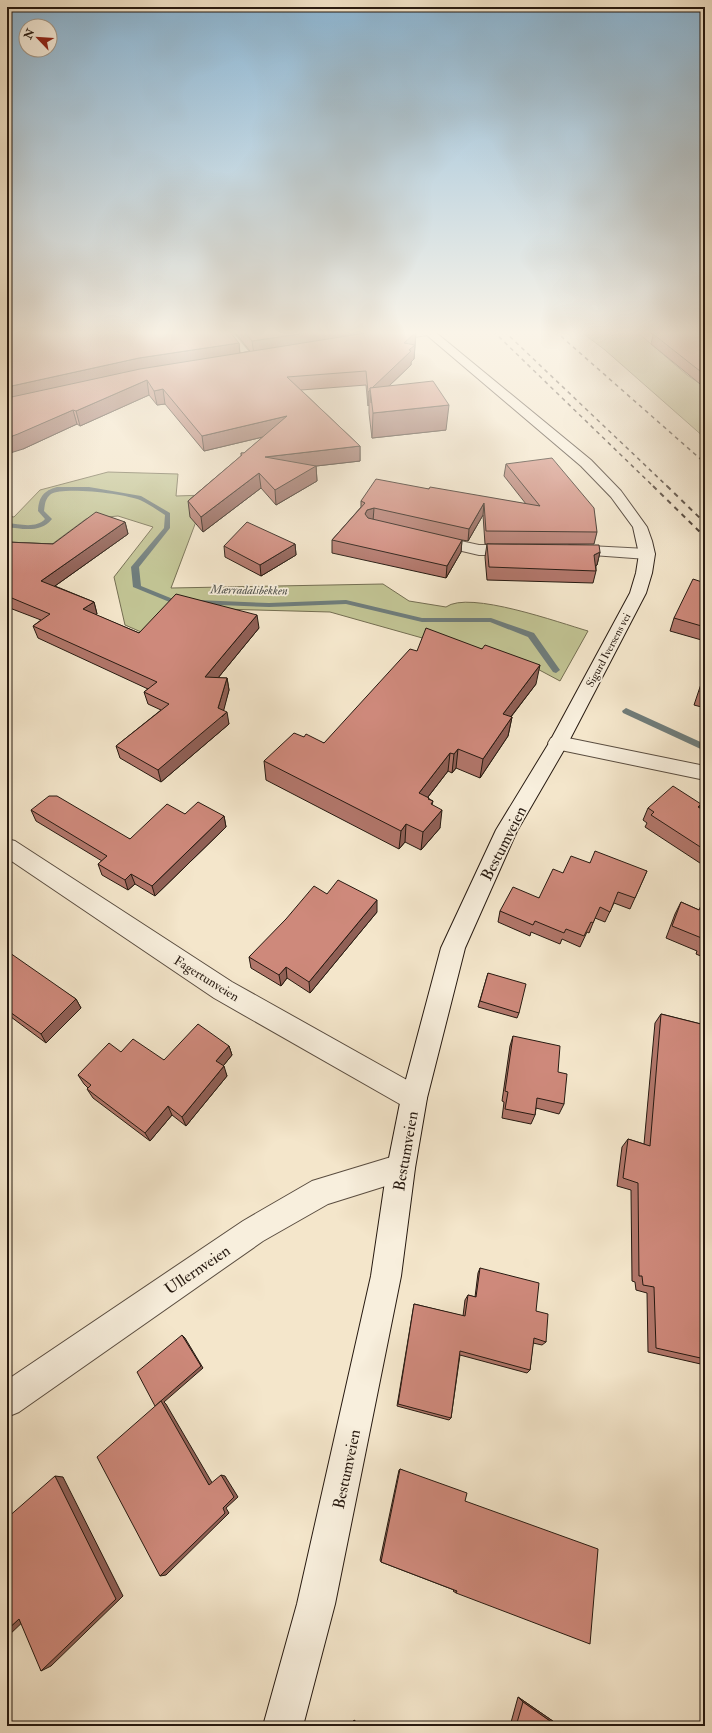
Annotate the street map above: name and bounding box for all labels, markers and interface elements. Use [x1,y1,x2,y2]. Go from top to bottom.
north arrow [18,18,58,58]
text: N [21,26,38,42]
water label: Mærradalsbekken [209,582,288,599]
street label: Sigurd Iversens vei [583,611,633,689]
street label: Bestumveien [477,803,531,884]
street label: Fagertunveien [171,953,242,1005]
street label: Bestumveien [389,1110,423,1193]
street label: Ullernveien [161,1241,234,1299]
street label: Bestumveien [329,1428,365,1511]

